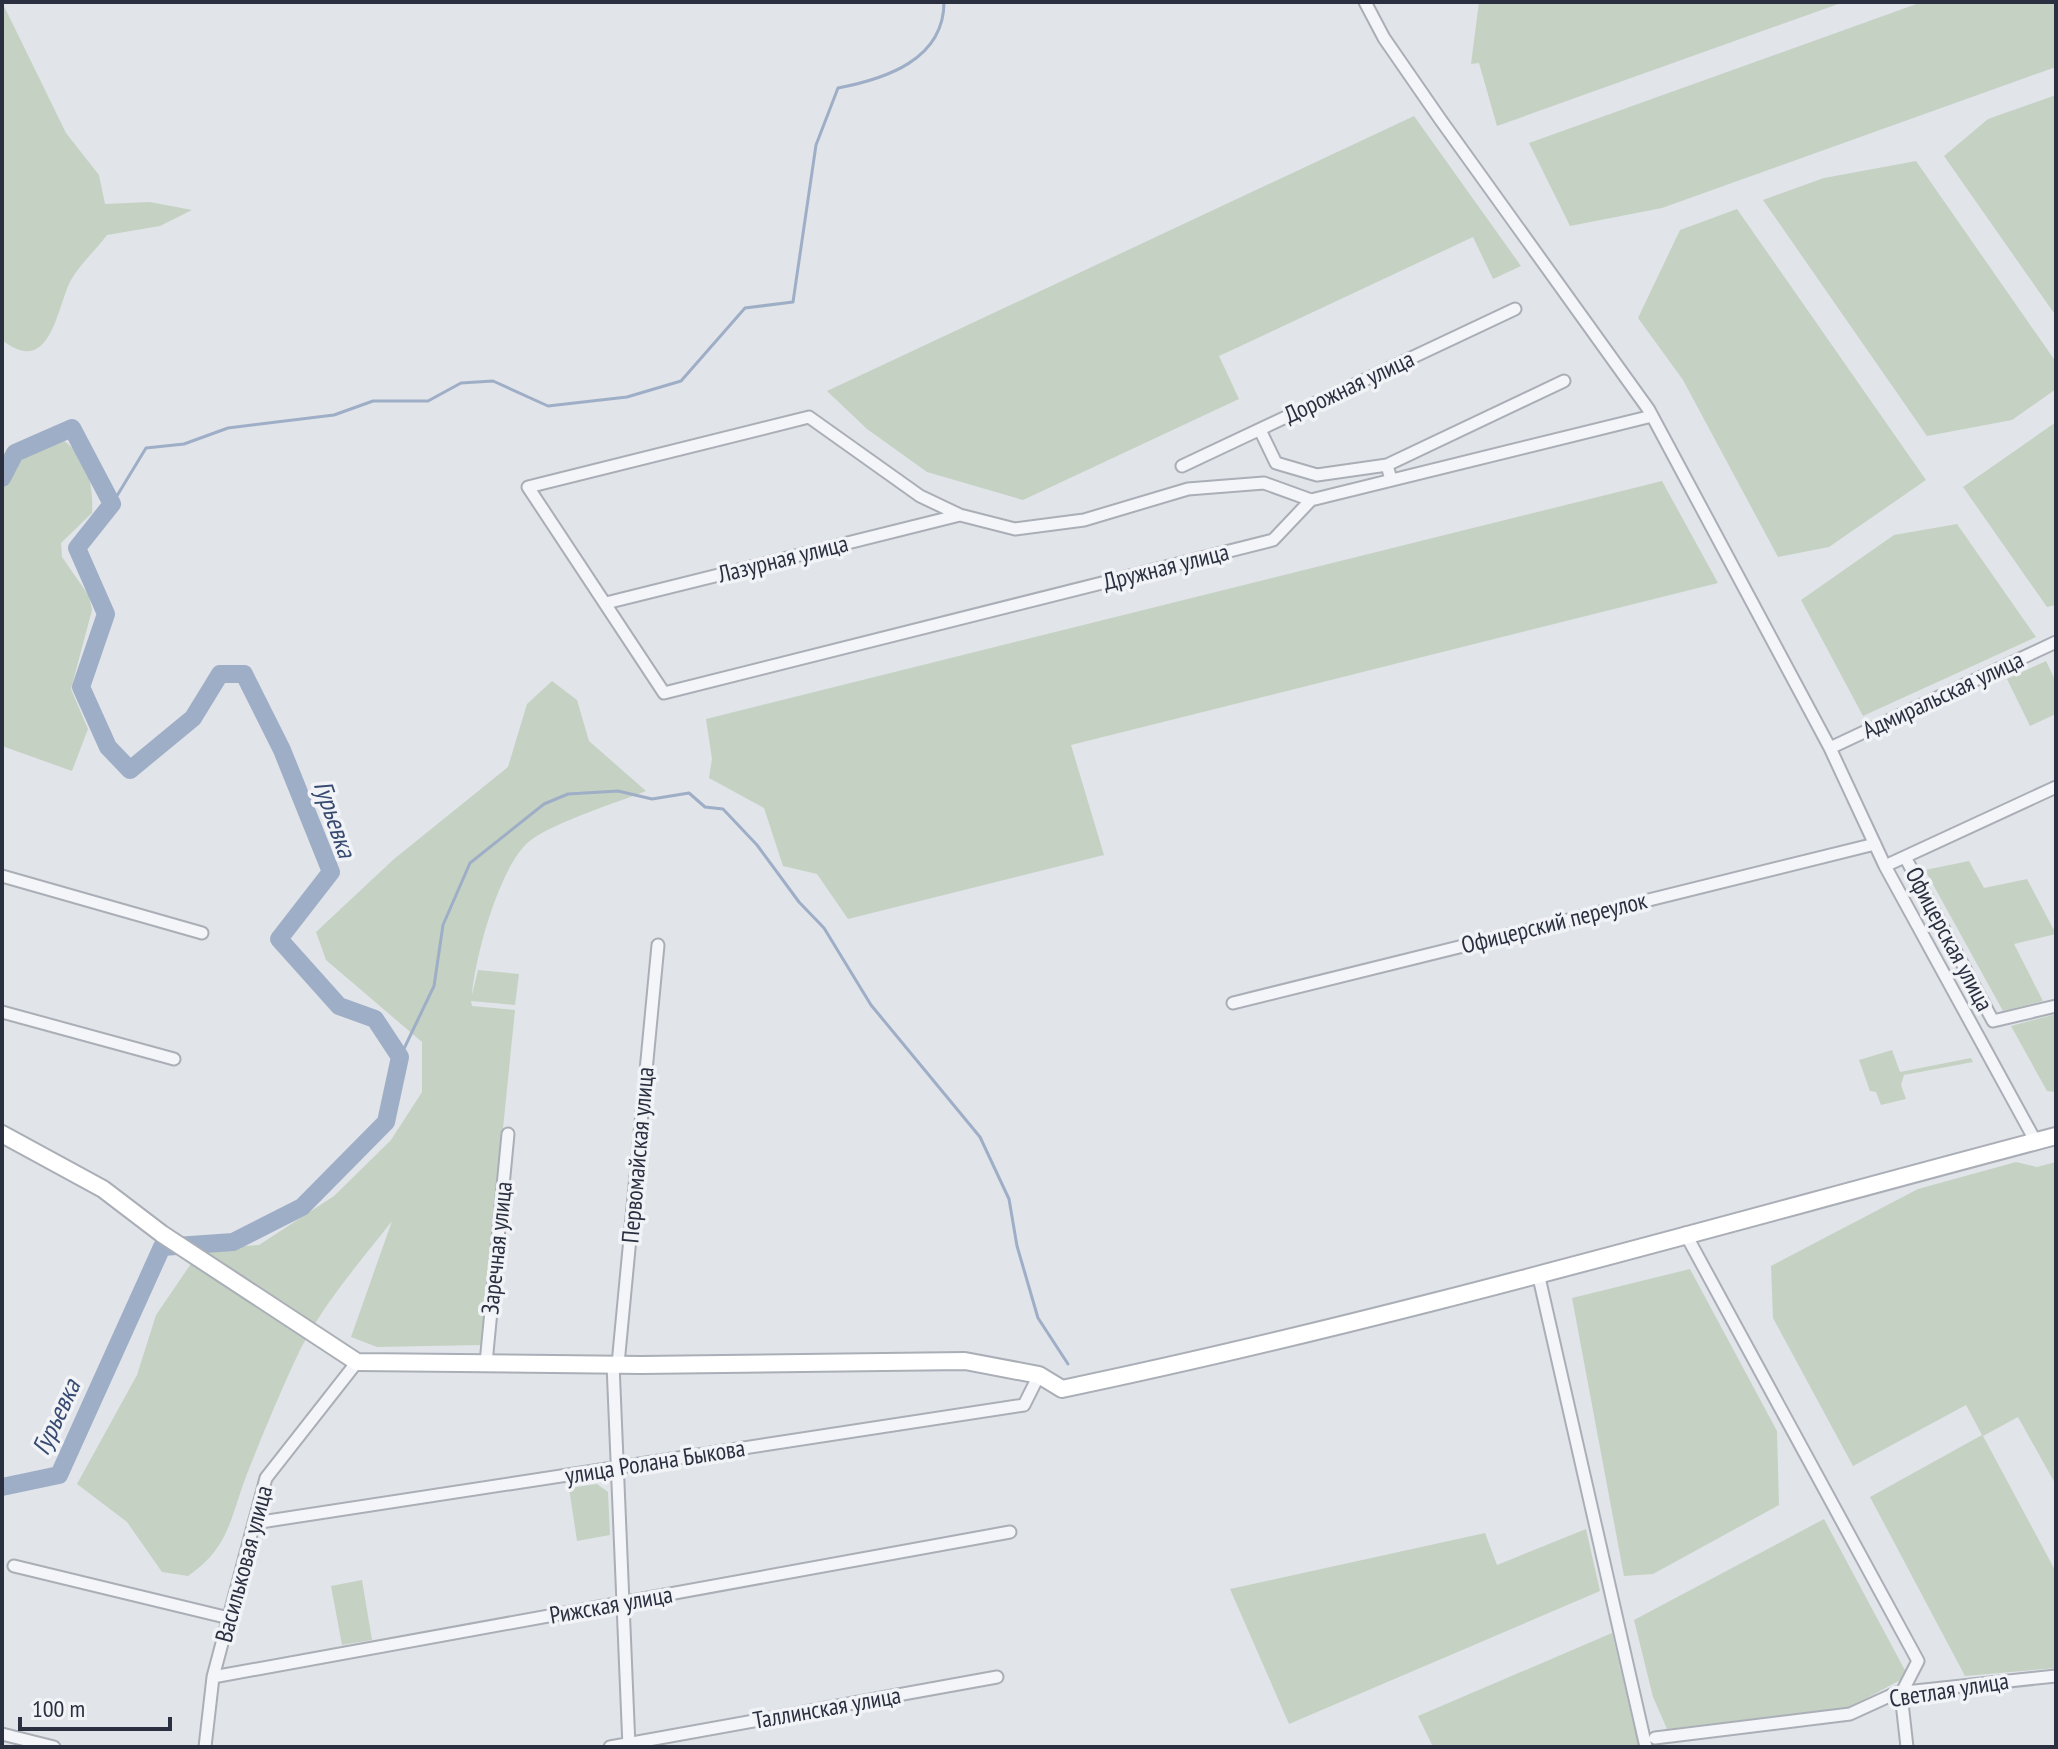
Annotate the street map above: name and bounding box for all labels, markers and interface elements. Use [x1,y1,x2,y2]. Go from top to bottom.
street label: Дорожная улица [1279,343,1419,430]
street label: Лазурная улица [714,527,851,590]
street label: Дружная улица [1100,536,1232,597]
street label: Адмиральская улица [1857,644,2028,745]
water label: Гурьевка [307,776,365,863]
street label: Офицерская улица [1898,861,2000,1016]
street label: Офицерский переулок [1458,884,1651,961]
street label: Первомайская улица [614,1066,661,1244]
street label: Заречная улица [474,1180,519,1316]
water label: Гурьевка [24,1372,88,1460]
street label: улица Ролана Быкова [563,1432,747,1491]
street label: Васильковая улица [208,1482,279,1646]
street label: Рижская улица [547,1578,675,1631]
street label: Светлая улица [1887,1665,2011,1714]
street label: Таллинская улица [751,1679,903,1736]
scale bar [20,1681,170,1731]
text: 100 m [32,1693,85,1724]

